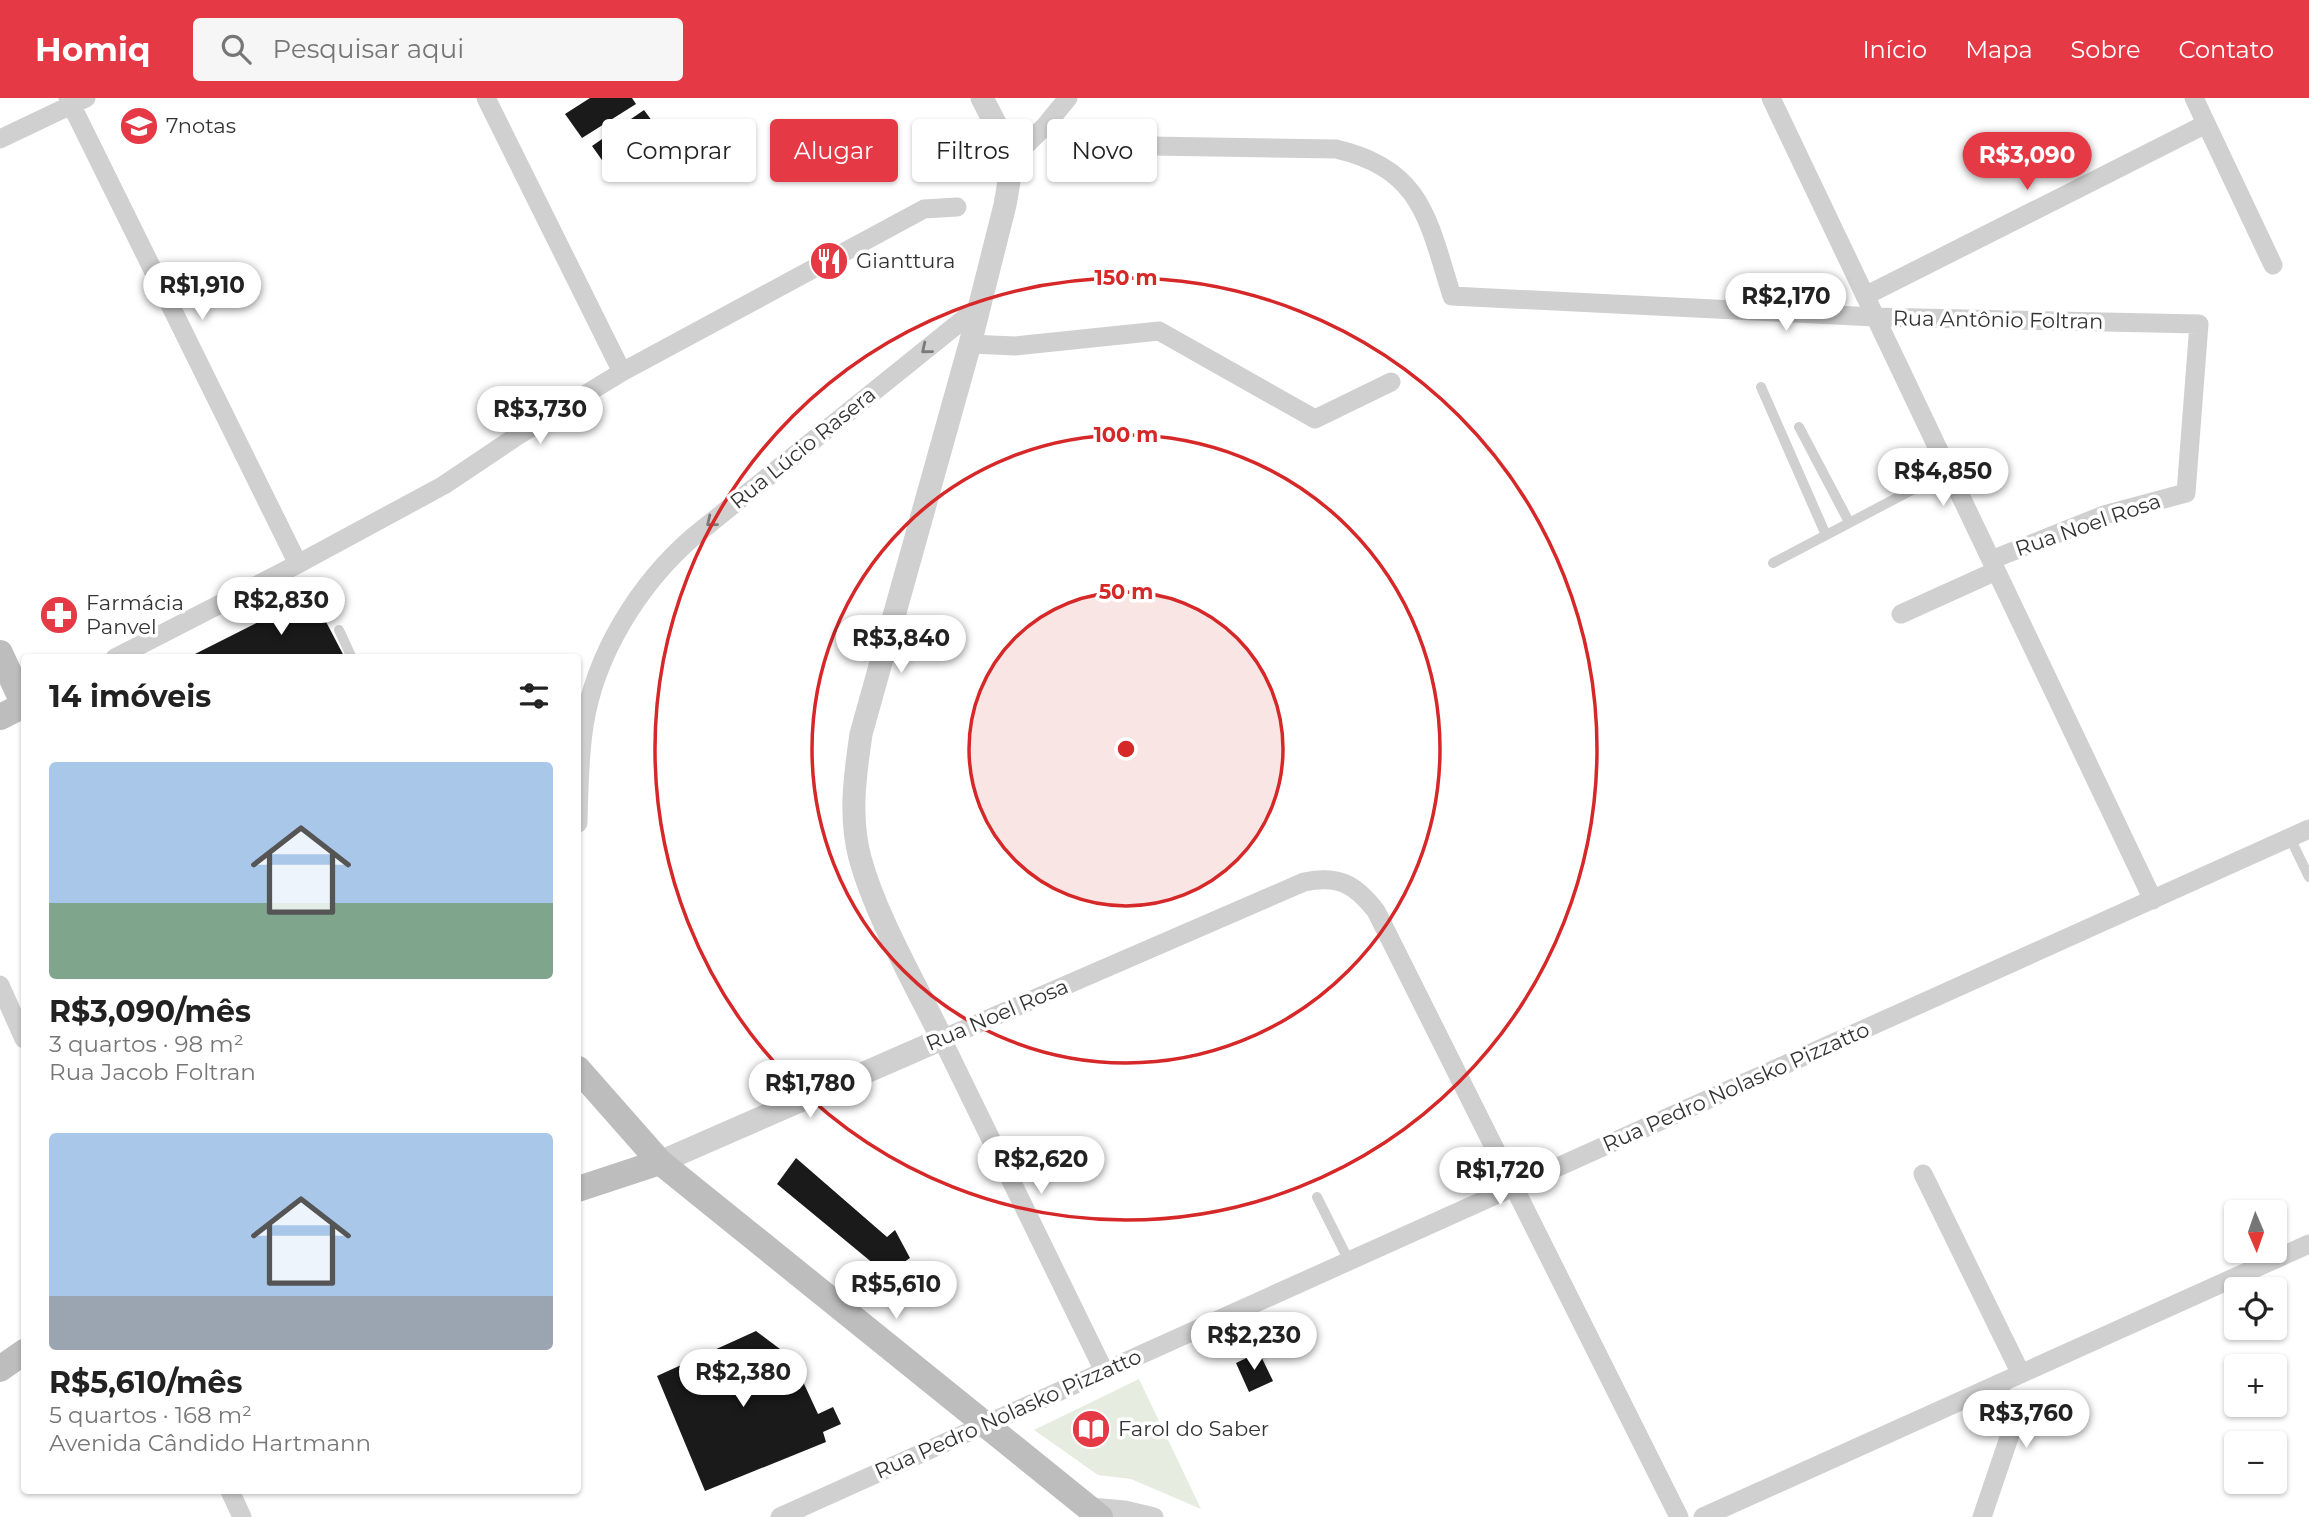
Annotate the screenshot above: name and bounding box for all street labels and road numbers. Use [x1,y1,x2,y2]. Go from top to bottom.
street label: Rua Antônio Foltran [1893,305,2103,334]
street label: Rua Lúcio Rasera [725,381,880,514]
street label: Rua Noel Rosa [2012,488,2164,561]
street label: Rua Noel Rosa [922,973,1072,1056]
street label: Rua Pedro Nolasko Pizzatto [1599,1016,1873,1157]
street label: Rua Pedro Nolasko Pizzatto [871,1343,1145,1484]

